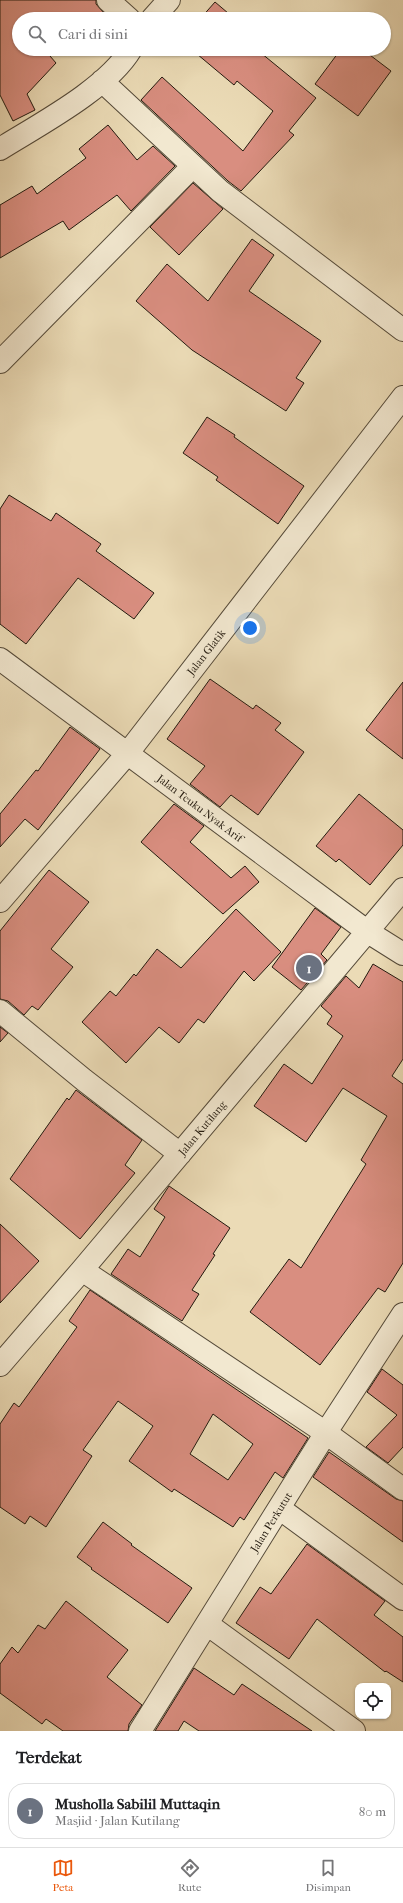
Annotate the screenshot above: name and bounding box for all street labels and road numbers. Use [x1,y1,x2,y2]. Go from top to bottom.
street label: Jalan Glatik [184,627,229,679]
street label: Jalan Teuku Nyak Arif [154,771,247,846]
street label: Jalan Kutilang [175,1098,229,1159]
street label: Jalan Perkutut [247,1490,295,1555]

